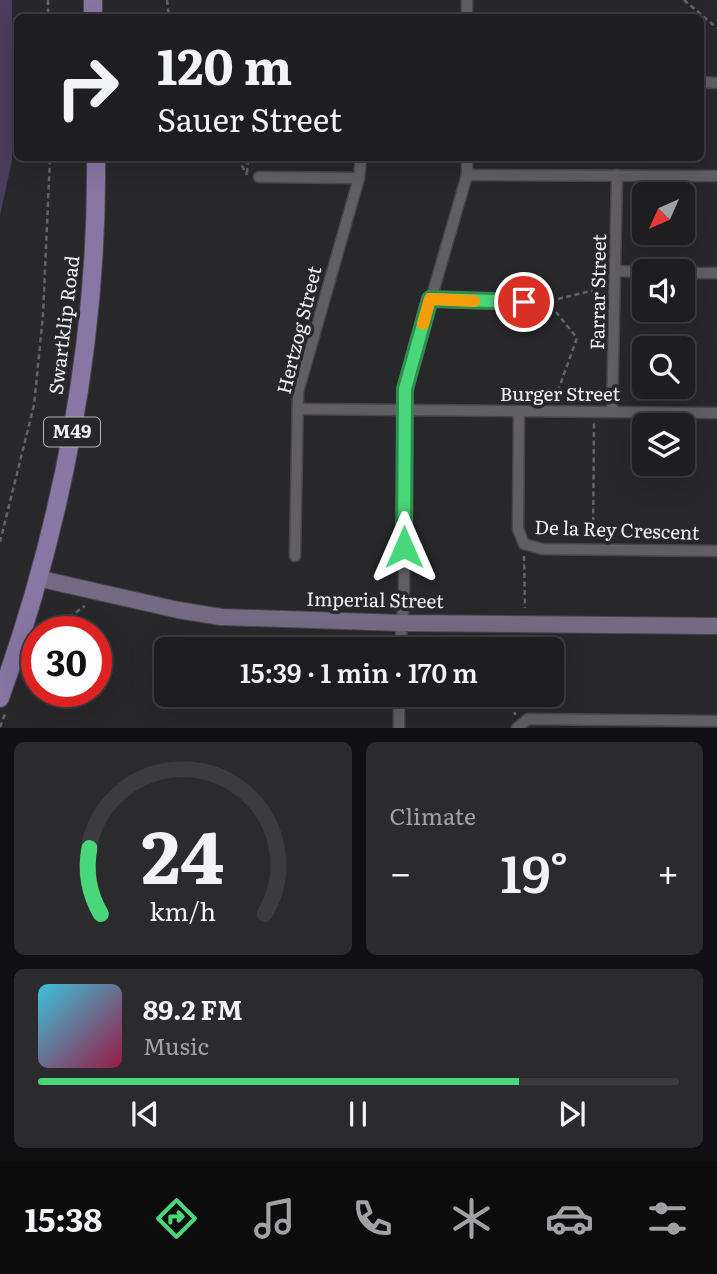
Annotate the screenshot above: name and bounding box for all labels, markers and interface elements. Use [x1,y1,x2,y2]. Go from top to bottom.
text: 120 m [157,27,292,100]
icon: right [42,42,133,133]
text: Sauer Street [157,94,342,142]
north arrow [632,182,695,245]
map controls [632,182,695,476]
street label: Farrar Street [582,233,612,350]
street label: Swartklip Road [41,253,85,396]
button: sound [632,259,695,322]
street label: Hertzog Street [269,262,328,397]
pin [494,272,554,332]
icon: arrive [505,283,543,321]
button: search [632,336,695,399]
street label: Burger Street [500,379,621,407]
button: layers [632,413,695,476]
road number: M49 [44,418,100,446]
position arrow [367,510,441,584]
street label: De la Rey Crescent [534,512,700,546]
street label: Imperial Street [306,584,444,614]
speed limit sign: 30 [21,616,112,707]
text: 15:39 · 1 min · 170 m [240,652,478,691]
text: Climate [390,798,476,832]
text: 24 [141,799,224,907]
text: 19° [500,832,568,909]
text: − [390,842,412,899]
text: + [657,842,679,899]
text: km/h [149,892,216,929]
text: 89.2 FM [143,989,243,1028]
text: Music [143,1028,209,1062]
icon: previous [126,1095,164,1133]
icon: pause [339,1095,377,1133]
icon: next [553,1095,591,1133]
text: 15:38 [25,1194,102,1242]
icon: directions [152,1194,201,1243]
icon: music [250,1194,299,1243]
icon: phone [348,1194,397,1243]
icon: climate [447,1194,496,1243]
icon: car [545,1194,594,1243]
icon: filters [643,1194,692,1243]

